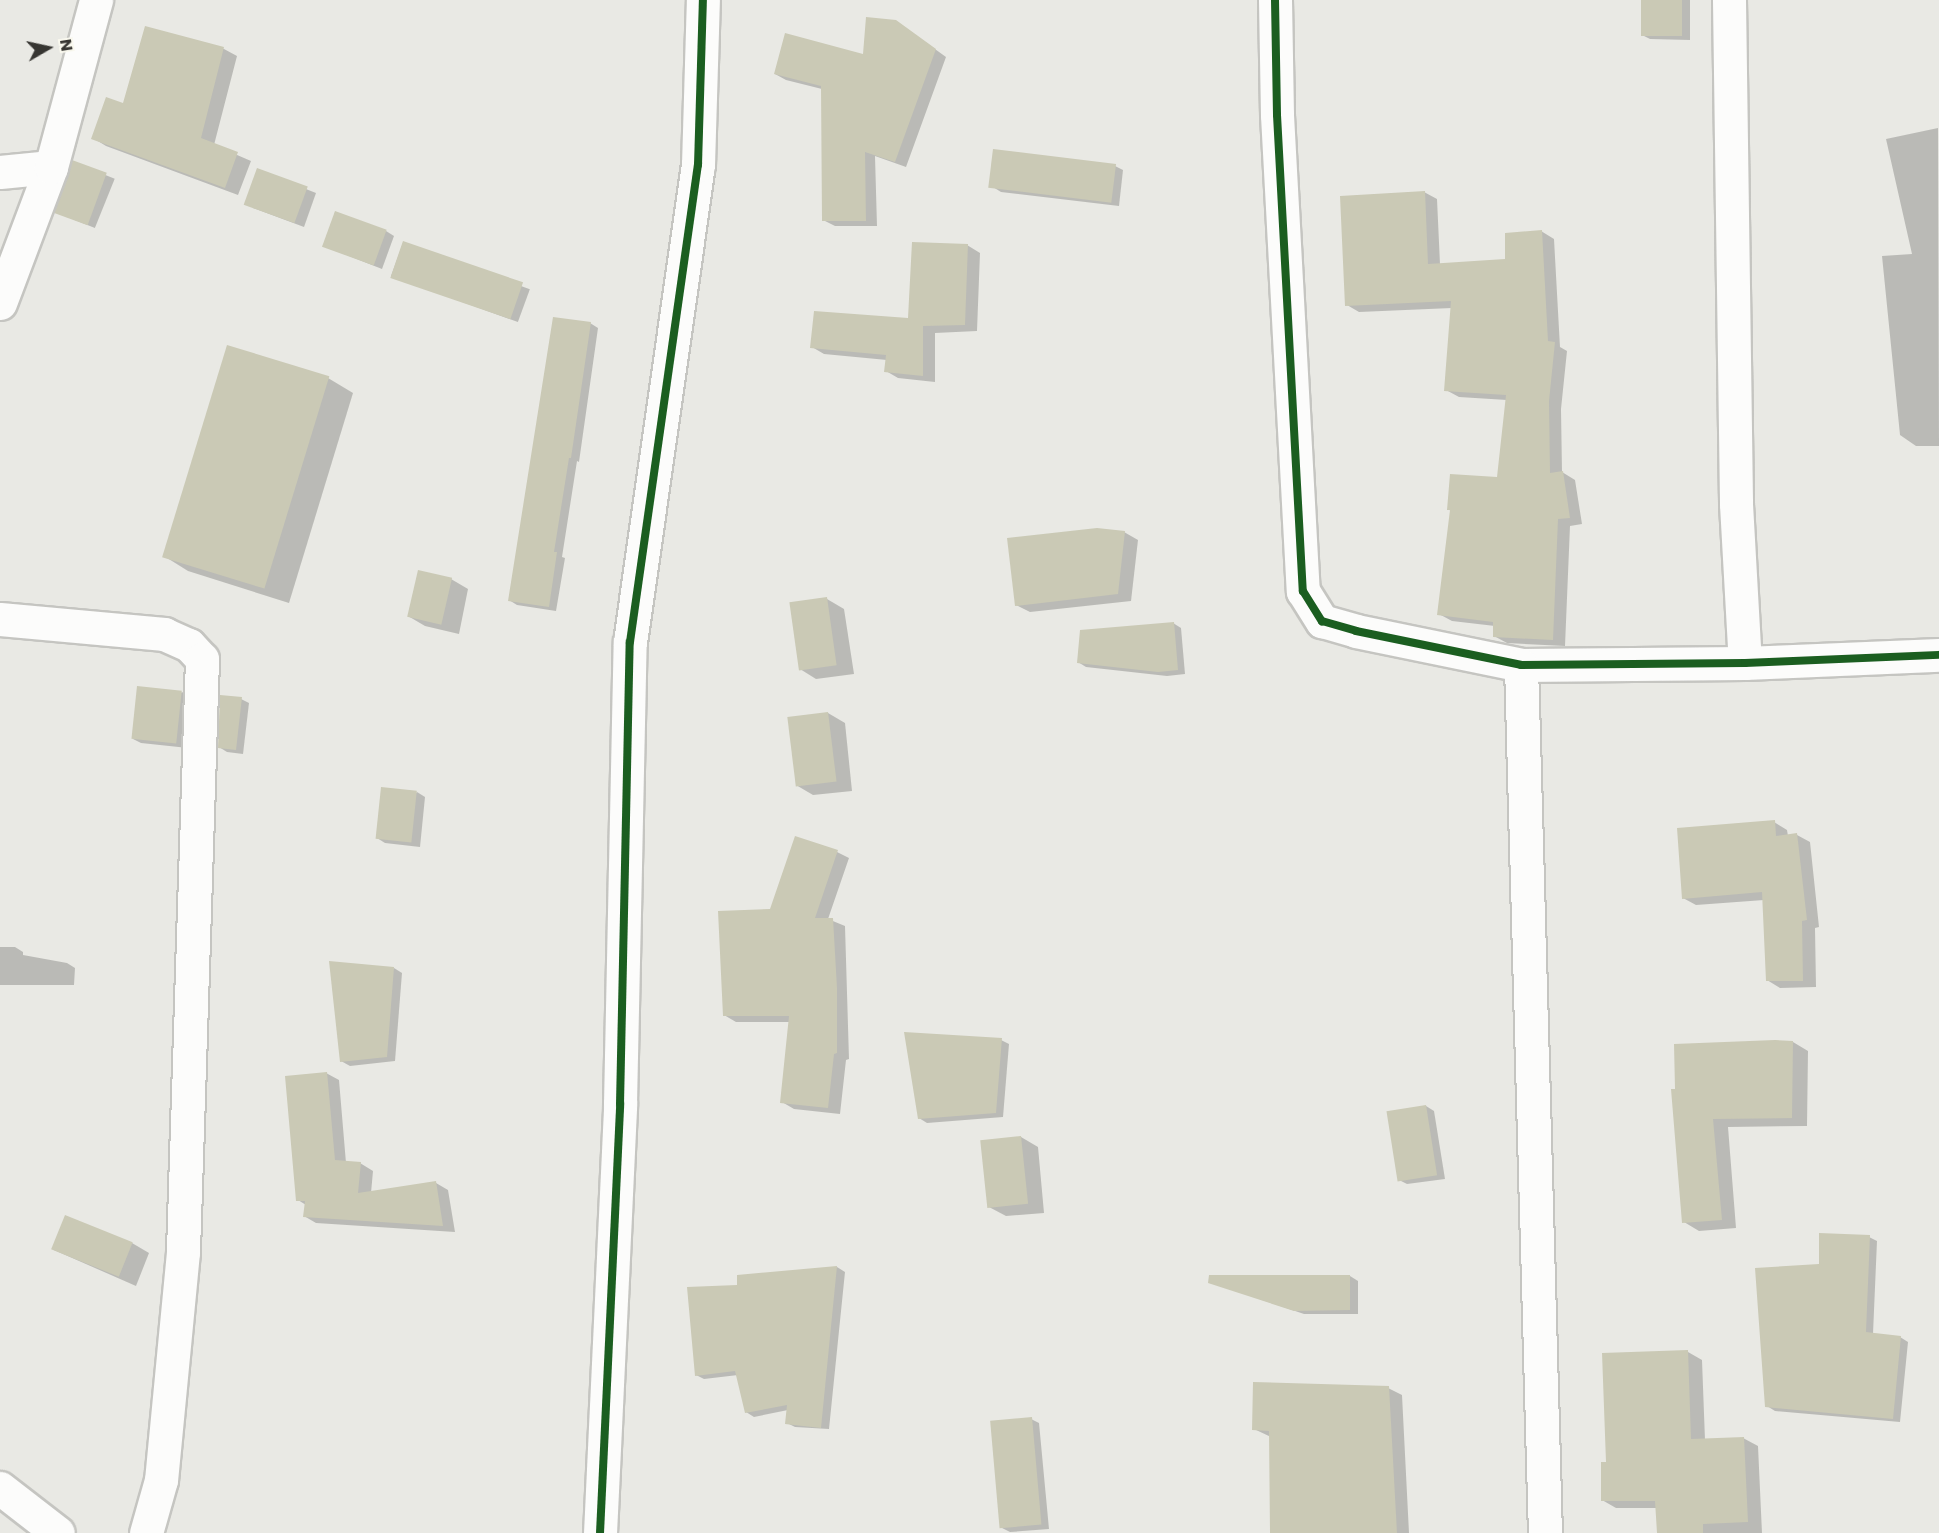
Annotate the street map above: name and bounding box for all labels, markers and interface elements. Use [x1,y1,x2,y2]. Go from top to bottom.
north arrow [18,18,78,78]
text: N [54,37,79,53]

